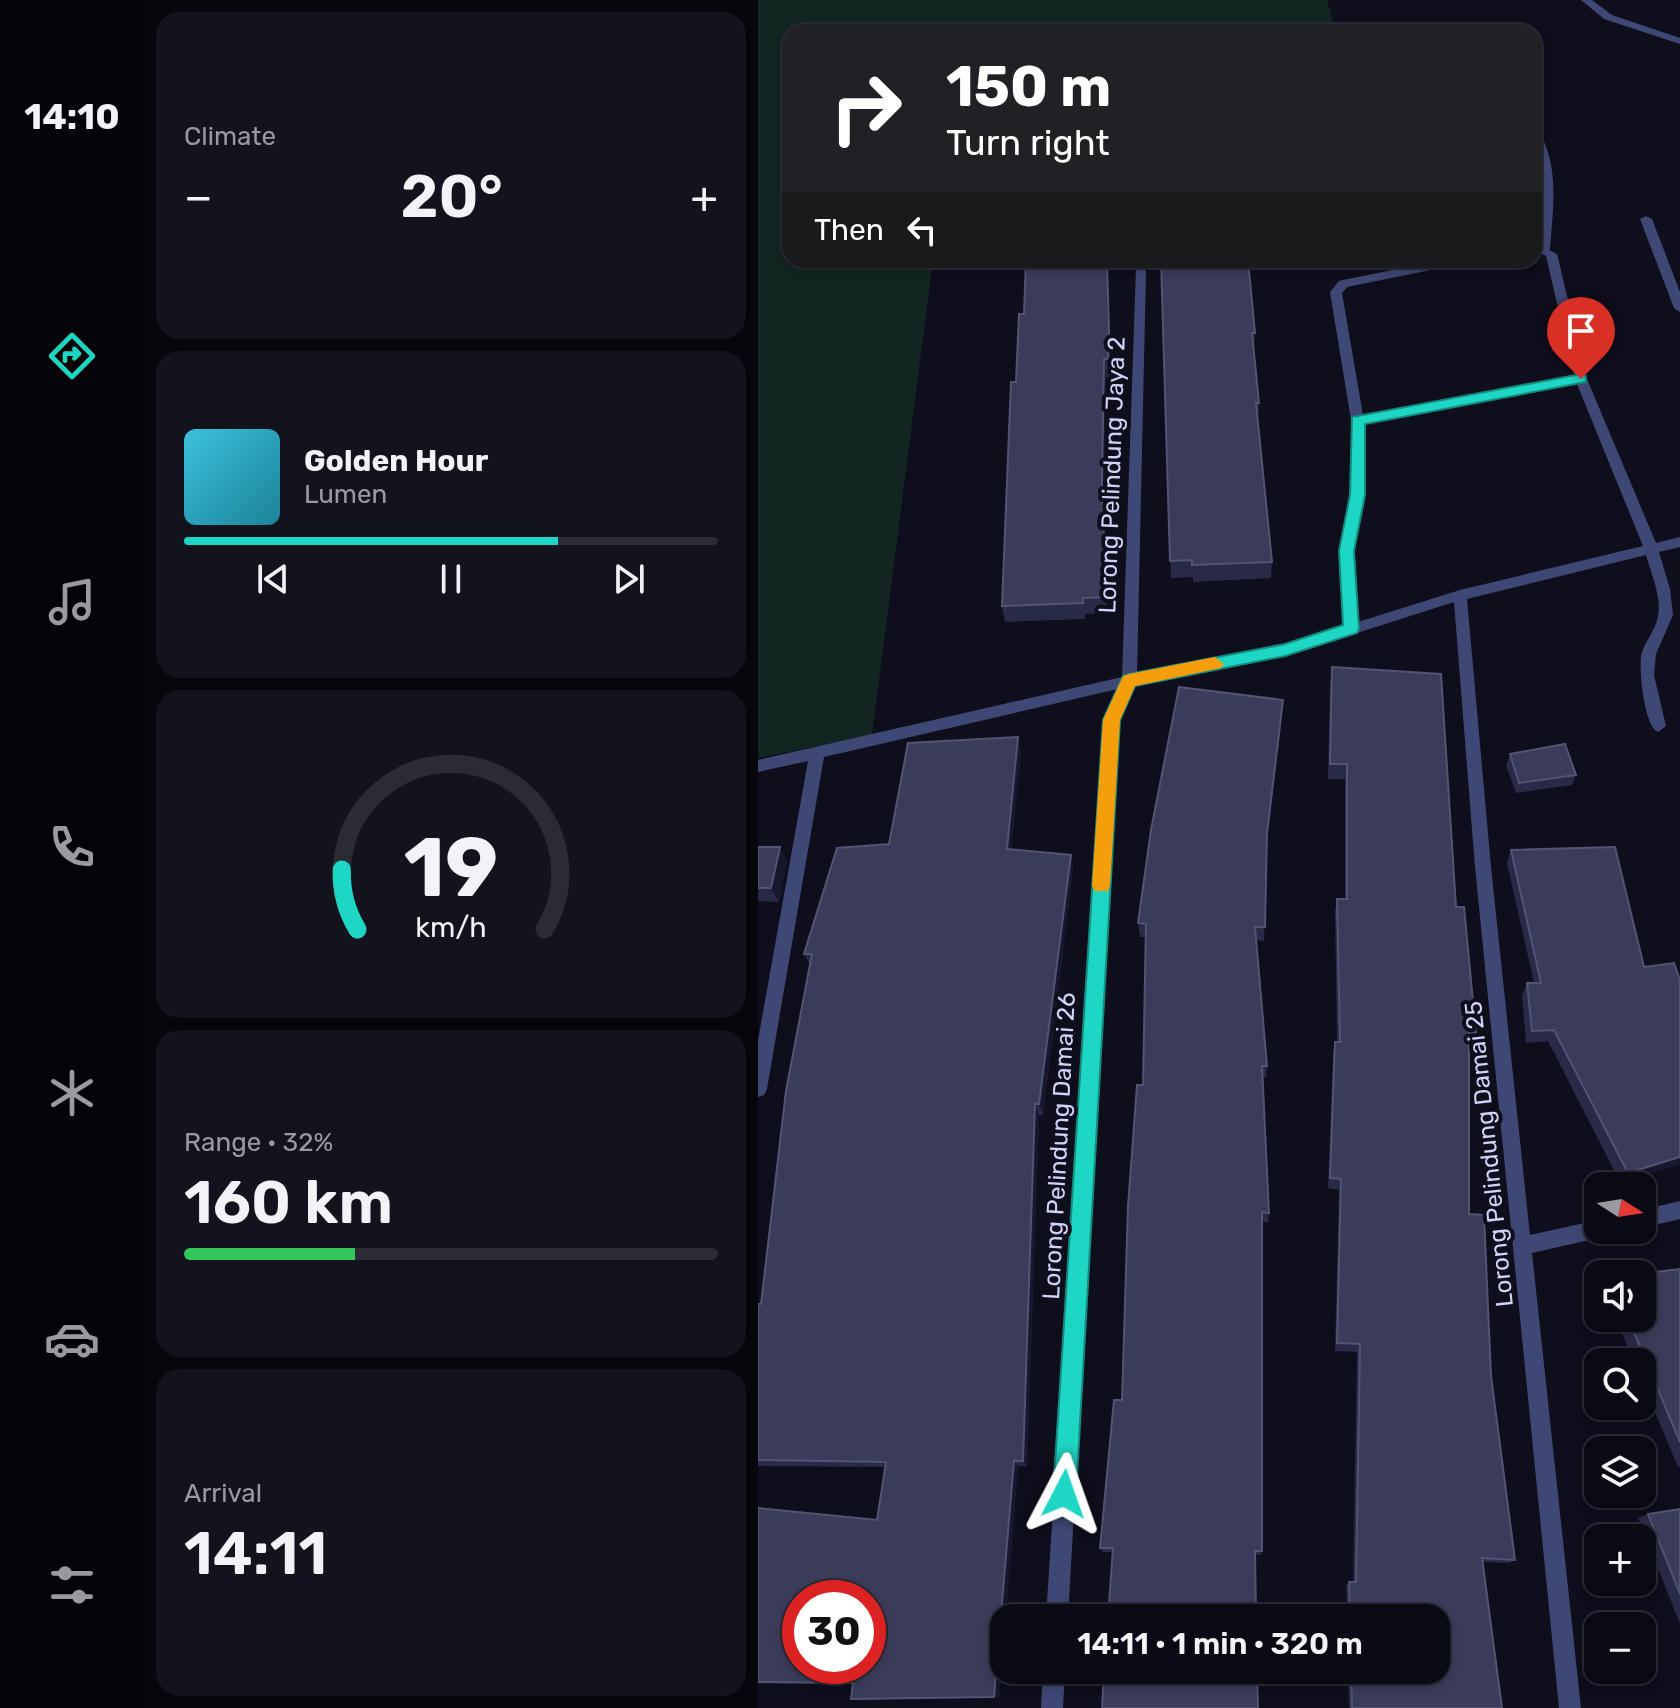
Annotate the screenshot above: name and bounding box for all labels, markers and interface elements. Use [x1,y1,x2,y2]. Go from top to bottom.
text: 150 m [946,54,1111,120]
icon: right [814,56,918,160]
text: 14:10 [24,95,120,138]
text: Climate [184,121,276,152]
text: Turn right [946,121,1110,164]
text: 20° [400,161,503,232]
text: − [184,171,213,223]
text: + [691,171,718,223]
icon: left [900,208,944,252]
text: Then [814,212,884,248]
pin [1547,297,1615,379]
icon: arrive [1559,309,1603,353]
icon: directions [44,328,100,384]
street label: Lorong Pelindung Jaya 2 [1093,336,1131,614]
text: Golden Hour [304,443,488,479]
text: Lumen [304,479,387,510]
icon: previous [251,557,295,601]
icon: pause [429,557,473,601]
icon: next [607,557,651,601]
icon: music [44,574,100,630]
text: 19 [404,818,498,917]
icon: phone [44,819,100,875]
text: km/h [415,910,487,944]
street label: Lorong Pelindung Damai 26 [1037,992,1081,1300]
street label: Lorong Pelindung Damai 25 [1459,1000,1519,1308]
icon: climate [44,1065,100,1121]
text: Range · 32% [184,1127,333,1158]
text: 160 km [184,1167,393,1238]
north arrow [1584,1172,1656,1244]
map controls [1584,1172,1656,1684]
button: sound [1584,1260,1656,1332]
icon: car [44,1311,100,1367]
button: search [1584,1348,1656,1420]
button: layers [1584,1436,1656,1508]
position arrow [1022,1452,1106,1536]
text: Arrival [184,1478,262,1509]
text: 14:11 [184,1518,327,1589]
button: + [1584,1524,1656,1596]
icon: filters [44,1557,100,1613]
speed limit sign: 30 [782,1580,886,1684]
button: − [1584,1612,1656,1684]
text: 14:11 · 1 min · 320 m [1077,1626,1363,1662]

